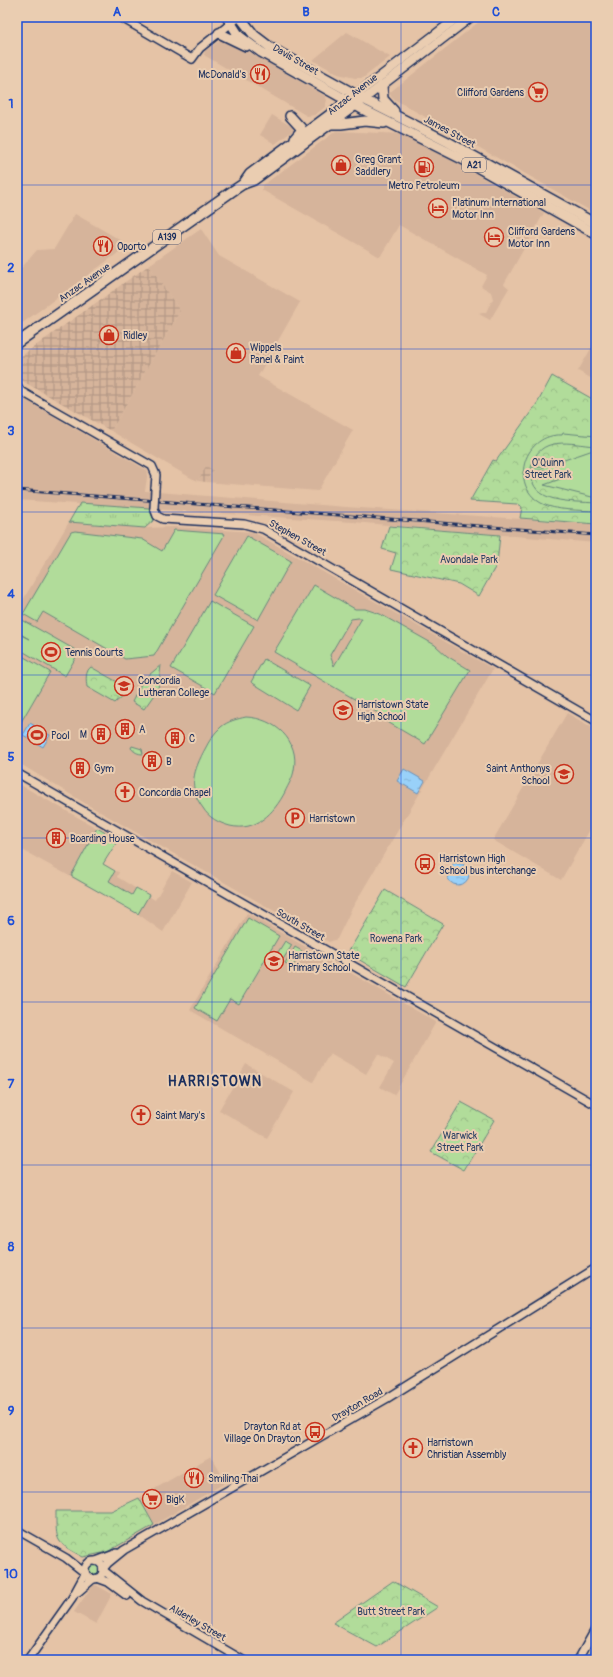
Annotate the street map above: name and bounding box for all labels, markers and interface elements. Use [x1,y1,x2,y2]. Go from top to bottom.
text: A [113,4,122,20]
text: B [302,4,310,20]
text: C [492,4,500,20]
street label: Davis Street [270,42,321,78]
restaurant icon: McDonald's [249,63,271,85]
place label: McDonald's [198,69,247,81]
street label: Anzac Avenue [325,72,380,118]
supermarket icon: Clifford Gardens [527,81,549,103]
place label: Clifford Gardens [457,87,525,99]
text: 1 [8,96,14,112]
street label: James Street [422,113,478,151]
shop icon: Greg Grant Saddlery [330,154,352,176]
place label: Greg Grant Saddlery [355,154,402,178]
fuel station icon: Metro Petroleum [413,156,435,178]
road number: A21 [462,158,486,172]
place label: Metro Petroleum [388,180,460,192]
hotel icon: Platinum International Motor Inn [427,197,449,219]
place label: Platinum International Motor Inn [452,197,546,221]
hotel icon: Clifford Gardens Motor Inn [483,226,505,248]
place label: Clifford Gardens Motor Inn [508,226,576,250]
road number: A139 [153,230,181,244]
restaurant icon: Oporto [92,235,114,257]
place label: Oporto [117,241,147,253]
text: 2 [7,260,15,276]
street label: Anzac Avenue [57,261,113,305]
shop icon: Ridley [98,324,120,346]
place label: Ridley [123,330,148,342]
shop icon: Wippels Panel & Paint [225,342,247,364]
place label: Wippels Panel & Paint [250,342,305,366]
text: 3 [7,423,15,439]
park label: O'Quinn Street Park [525,457,572,481]
street label: Stephen Street [267,517,329,559]
park label: Avondale Park [440,554,499,566]
text: 4 [7,586,15,602]
sports icon: Tennis Courts [40,641,62,663]
place label: Tennis Courts [65,647,124,659]
school or university icon: Concordia Lutheran College [113,675,135,697]
place label: Concordia Lutheran College [138,675,209,699]
school or university icon: Harristown State High School [332,699,354,721]
place label: Harristown State High School [357,699,428,723]
building icon: A [114,718,136,740]
building icon: M [90,723,112,745]
sports icon: Pool [26,724,48,746]
place label: A [139,724,146,736]
building icon: C [164,727,186,749]
place label: M [80,729,87,741]
place label: Pool [51,730,70,742]
place label: C [189,733,195,745]
text: 5 [7,749,15,765]
building icon: B [141,750,163,772]
place label: B [166,756,172,768]
building icon: Gym [69,757,91,779]
place label: Gym [94,763,114,775]
place label: Saint Anthonys School [486,763,551,787]
school or university icon: Saint Anthonys School [553,763,575,785]
church icon: Concordia Chapel [114,781,136,803]
place label: Concordia Chapel [139,787,211,799]
parking icon: Harristown [284,807,306,829]
place label: Harristown [309,813,355,825]
building icon: Boarding House [45,827,67,849]
place label: Boarding House [70,833,135,845]
bus stop icon: Harristown High School bus interchange [414,853,436,875]
place label: Harristown High School bus interchange [439,853,536,877]
street label: South Street [274,906,328,944]
text: 6 [7,913,15,929]
park label: Rowena Park [370,933,423,945]
school or university icon: Harristown State Primary School [263,950,285,972]
place label: Harristown State Primary School [288,950,359,974]
district label: HARRISTOWN [168,1073,262,1090]
text: 7 [8,1076,15,1092]
church icon: Saint Mary's [130,1104,152,1126]
place label: Saint Mary's [155,1110,205,1122]
park label: Warwick Street Park [437,1130,484,1154]
text: 8 [8,1239,15,1255]
street label: Drayton Road [330,1385,385,1424]
text: 9 [8,1403,15,1419]
place label: Drayton Rd at Village On Drayton [224,1421,302,1445]
bus stop icon: Drayton Rd at Village On Drayton [304,1421,326,1443]
church icon: Harristown Christian Assembly [402,1437,424,1459]
place label: Harristown Christian Assembly [427,1437,507,1461]
restaurant icon: Smiling Thai [183,1467,205,1489]
place label: Smiling Thai [208,1473,258,1485]
supermarket icon: BigK [141,1488,163,1510]
place label: BigK [166,1494,185,1506]
text: 10 [4,1566,18,1582]
street label: Alderley Street [167,1602,229,1644]
park label: Butt Street Park [357,1606,426,1618]

